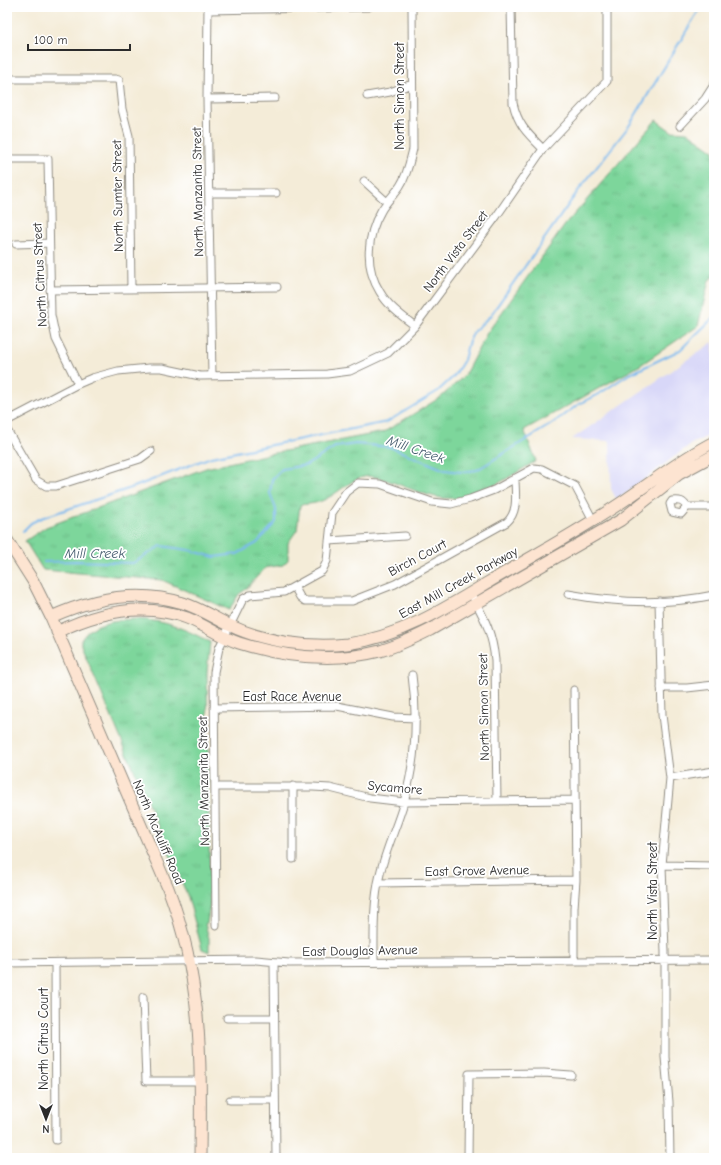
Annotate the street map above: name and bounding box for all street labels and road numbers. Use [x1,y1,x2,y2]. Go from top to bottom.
street label: North Simon Street [392,41,407,150]
street label: North Manzanita Street [189,126,206,257]
street label: North Sumter Street [109,139,126,252]
street label: North Vista Street [420,207,492,295]
street label: North Citrus Street [29,221,50,327]
street label: Birch Court [386,535,450,579]
street label: East Mill Creek Parkway [396,543,520,621]
street label: North Simon Street [475,652,492,761]
street label: East Race Avenue [242,689,342,704]
street label: North Manzanita Street [195,715,212,846]
street label: North McAuliff Road [130,778,187,887]
street label: Sycamore [367,778,423,797]
street label: North Vista Street [645,841,660,940]
street label: East Grove Avenue [425,862,530,879]
street label: East Douglas Avenue [302,942,418,959]
street label: North Citrus Court [36,987,51,1090]

